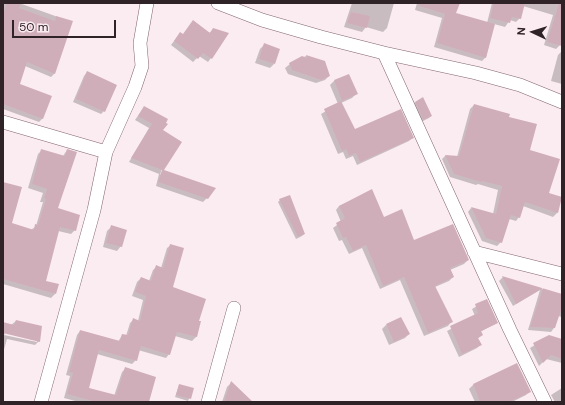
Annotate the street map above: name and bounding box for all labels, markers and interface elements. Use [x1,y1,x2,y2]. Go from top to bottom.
scale bar [14,12,118,38]
north arrow [513,12,553,52]
text: 50 m [19,19,48,35]
text: N [514,27,528,36]

